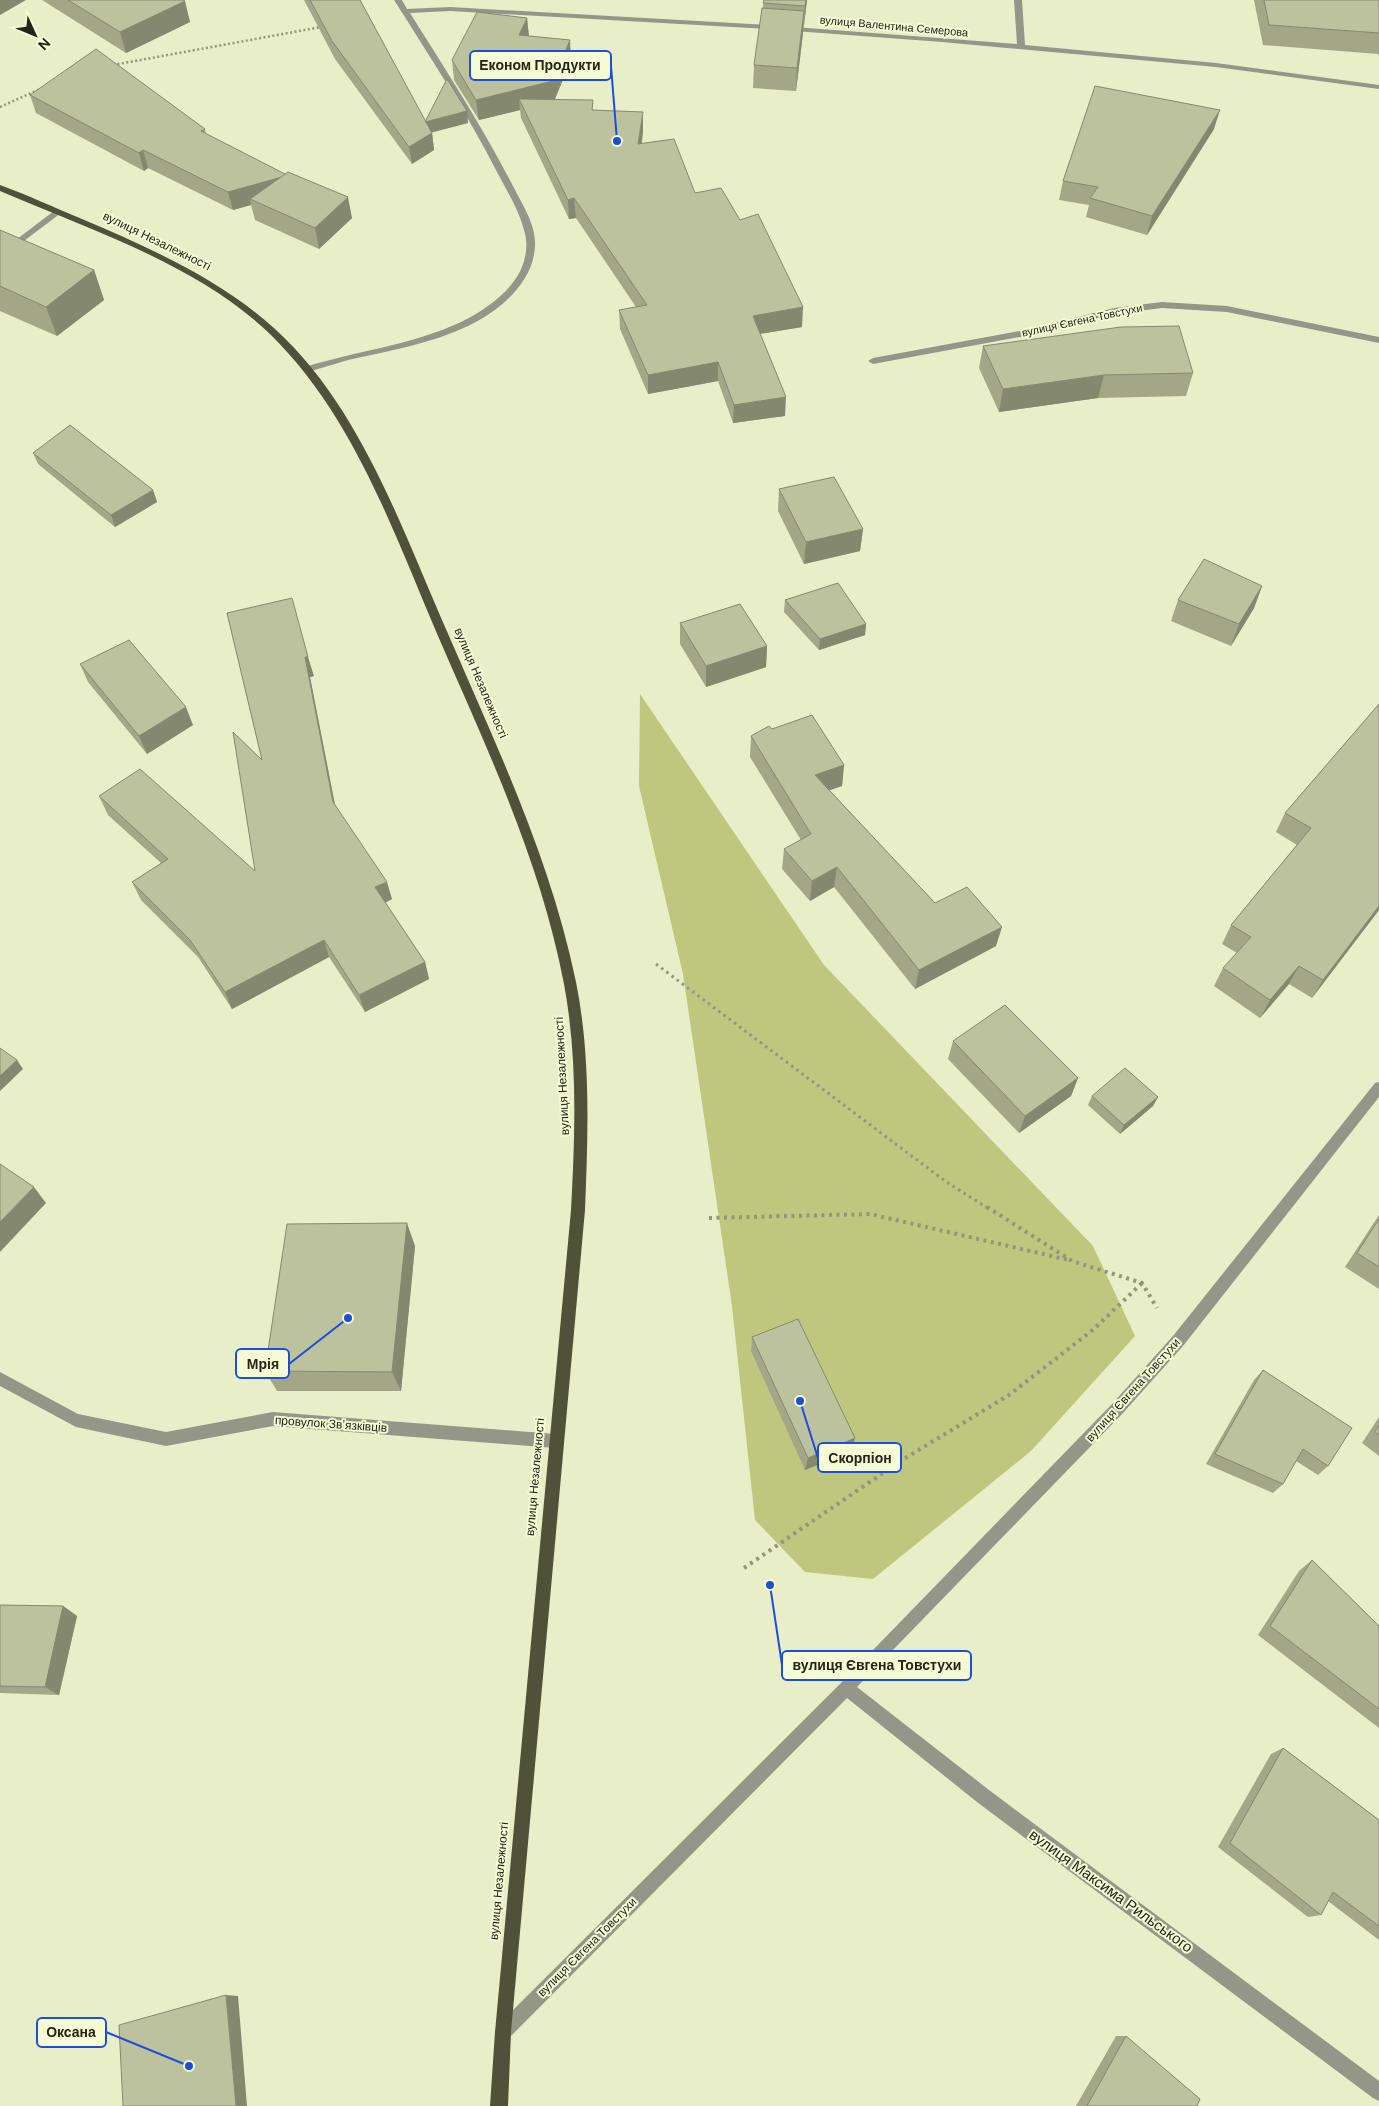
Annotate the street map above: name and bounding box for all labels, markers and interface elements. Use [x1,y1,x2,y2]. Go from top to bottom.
north arrow [10,10,60,60]
street label: вулиця Валентина Семерова [819,13,970,40]
text: N [34,34,54,54]
callout: Економ Продукти [470,51,611,80]
text: Економ Продукти [479,56,601,74]
street label: вулиця Незалежності [100,208,214,274]
street label: вулиця Євгена Товстухи [1020,300,1144,340]
street label: вулиця Незалежності [451,625,511,741]
street label: вулиця Незалежності [551,1016,573,1136]
street label: вулиця Євгена Товстухи [1082,1335,1184,1445]
callout: Мрія [236,1349,289,1378]
text: Мрія [247,1355,279,1373]
street label: провулок Звʼязківців [274,1412,388,1436]
street label: вулиця Незалежності [522,1417,548,1537]
callout: Скорпіон [818,1443,901,1472]
text: Скорпіон [828,1449,892,1467]
callout: вулиця Євгена Товстухи [782,1651,971,1680]
text: вулиця Євгена Товстухи [793,1656,961,1674]
street label: вулиця Незалежності [486,1821,512,1941]
street label: вулиця Максима Рильського [1025,1825,1197,1957]
street label: вулиця Євгена Товстухи [534,1894,640,2000]
callout: Оксана [37,2018,106,2047]
text: Оксана [46,2023,96,2041]

